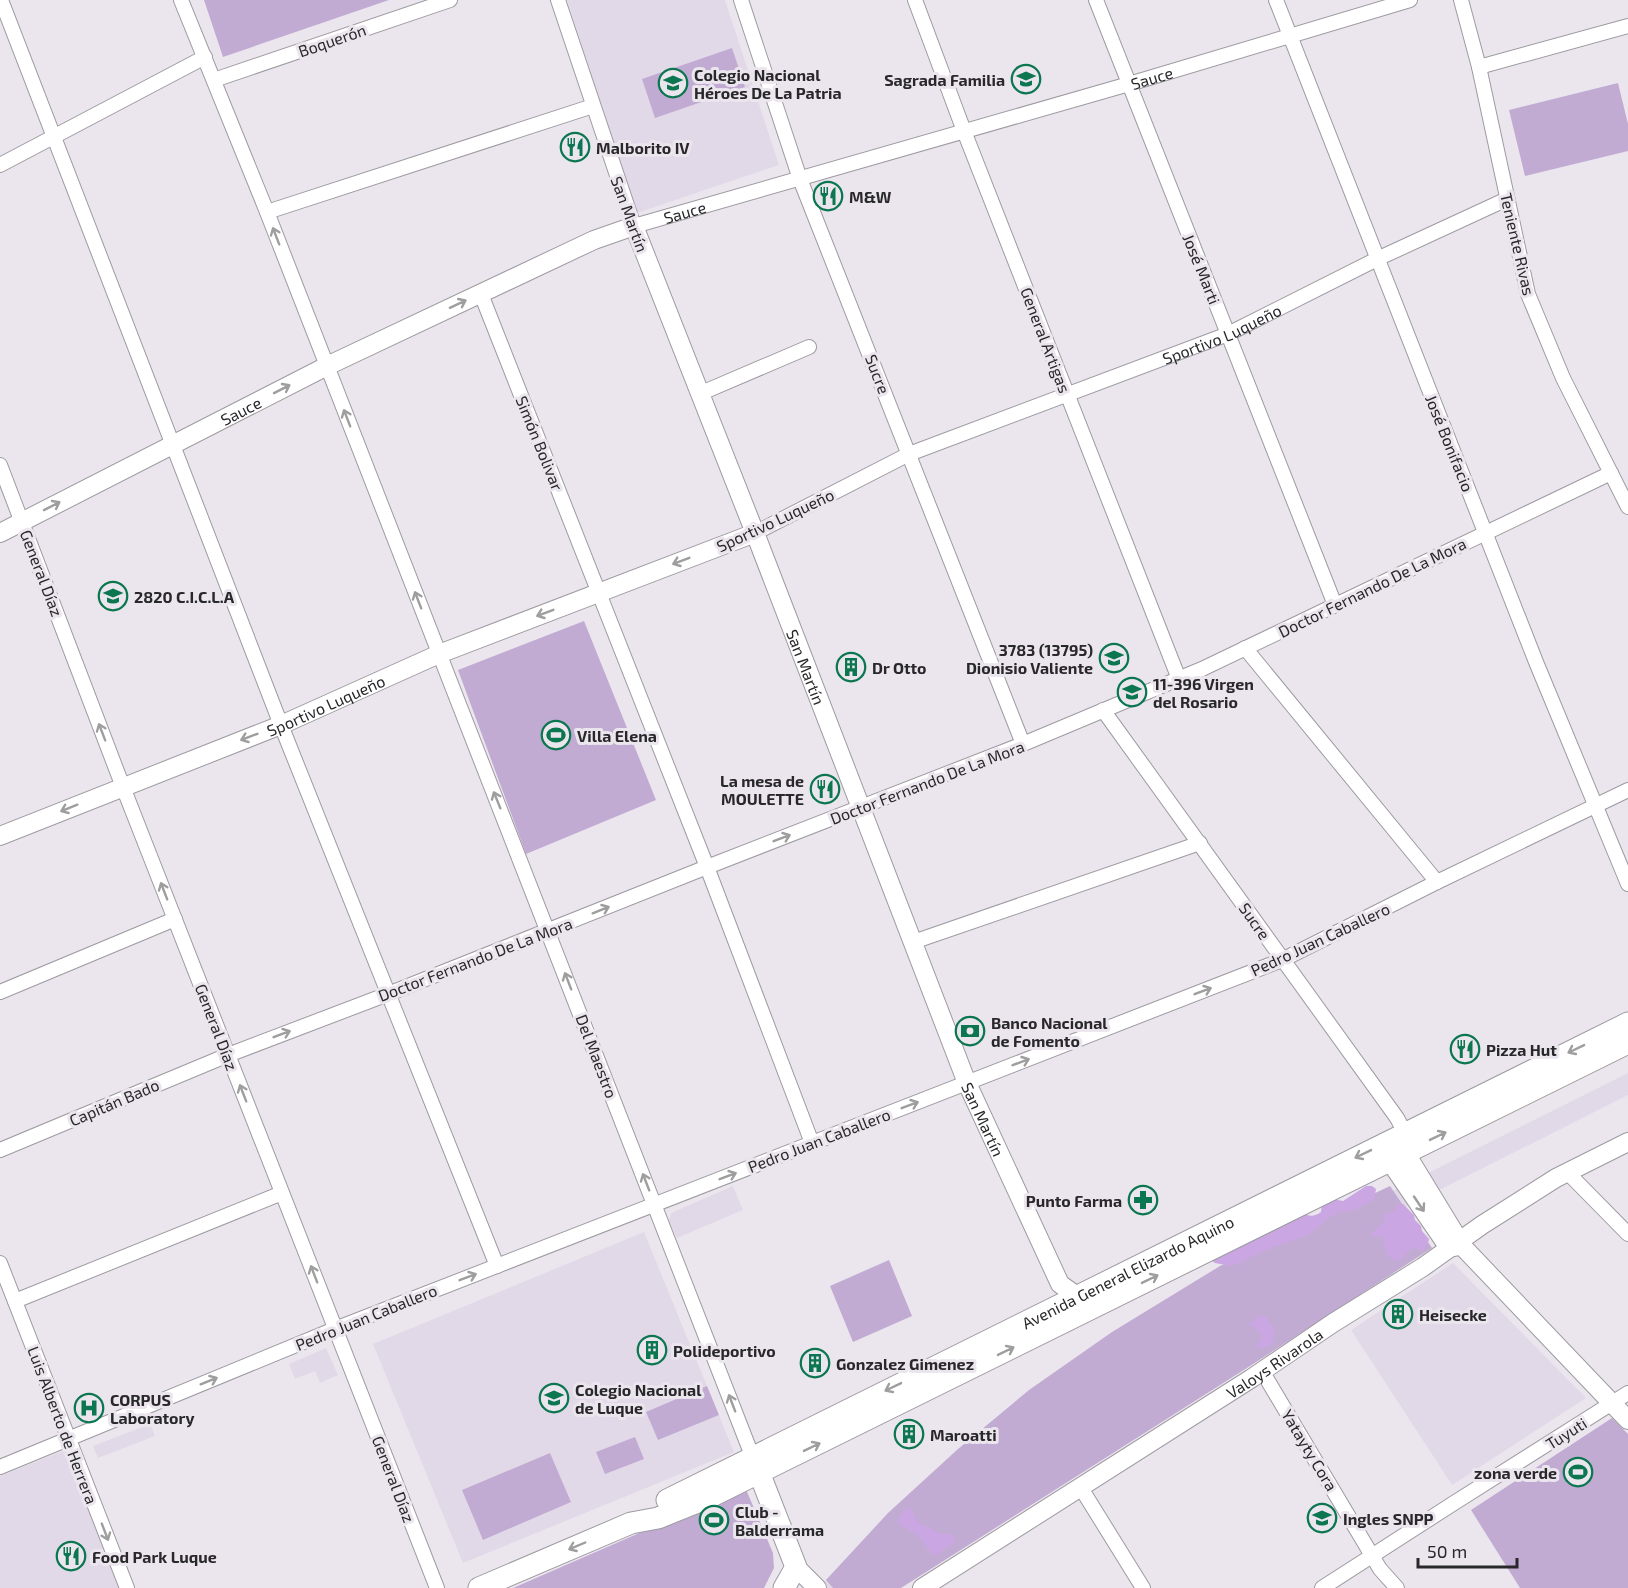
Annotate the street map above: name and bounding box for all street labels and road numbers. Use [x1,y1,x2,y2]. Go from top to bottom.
street label: Boquerón [296,20,368,60]
street label: Sauce [1128,62,1175,93]
street label: San Martín [608,174,652,254]
street label: Teniente Rivas [1497,191,1539,297]
street label: Sauce [661,196,708,227]
street label: José Marti [1179,231,1225,307]
street label: General Artigas [1017,285,1075,395]
street label: Sportivo Luqueño [1159,300,1284,367]
street label: Sucre [862,352,894,396]
street label: Sauce [217,392,264,428]
street label: José Bonifacio [1422,392,1478,494]
street label: Simón Bolivar [512,393,568,494]
street label: Sportivo Luqueño [713,484,837,556]
street label: General Díaz [17,527,67,619]
street label: Doctor Fernando De La Mora [1275,533,1469,641]
street label: San Martín [783,626,830,707]
street label: Sportivo Luqueño [264,670,388,739]
street label: Doctor Fernando De La Mora [827,736,1027,828]
street label: Pedro Juan Caballero [1248,898,1392,980]
street label: Sucre [1236,899,1274,943]
street label: Doctor Fernando De La Mora [375,913,575,1005]
street label: General Díaz [192,981,242,1073]
street label: Del Maestro [572,1011,622,1101]
street label: Capitán Bado [66,1075,162,1129]
street label: San Martín [958,1079,1009,1159]
street label: Pedro Juan Caballero [745,1104,893,1176]
street label: Avenida General Elizardo Aquino [1018,1211,1236,1332]
street label: Pedro Juan Caballero [292,1280,440,1354]
street label: Valoys Rivarola [1222,1324,1326,1402]
street label: Luis Alberto de Herrera [24,1344,102,1506]
street label: Yatayty Cora [1278,1406,1342,1494]
street label: Tuyuti [1542,1413,1590,1453]
street label: General Díaz [369,1433,419,1525]

